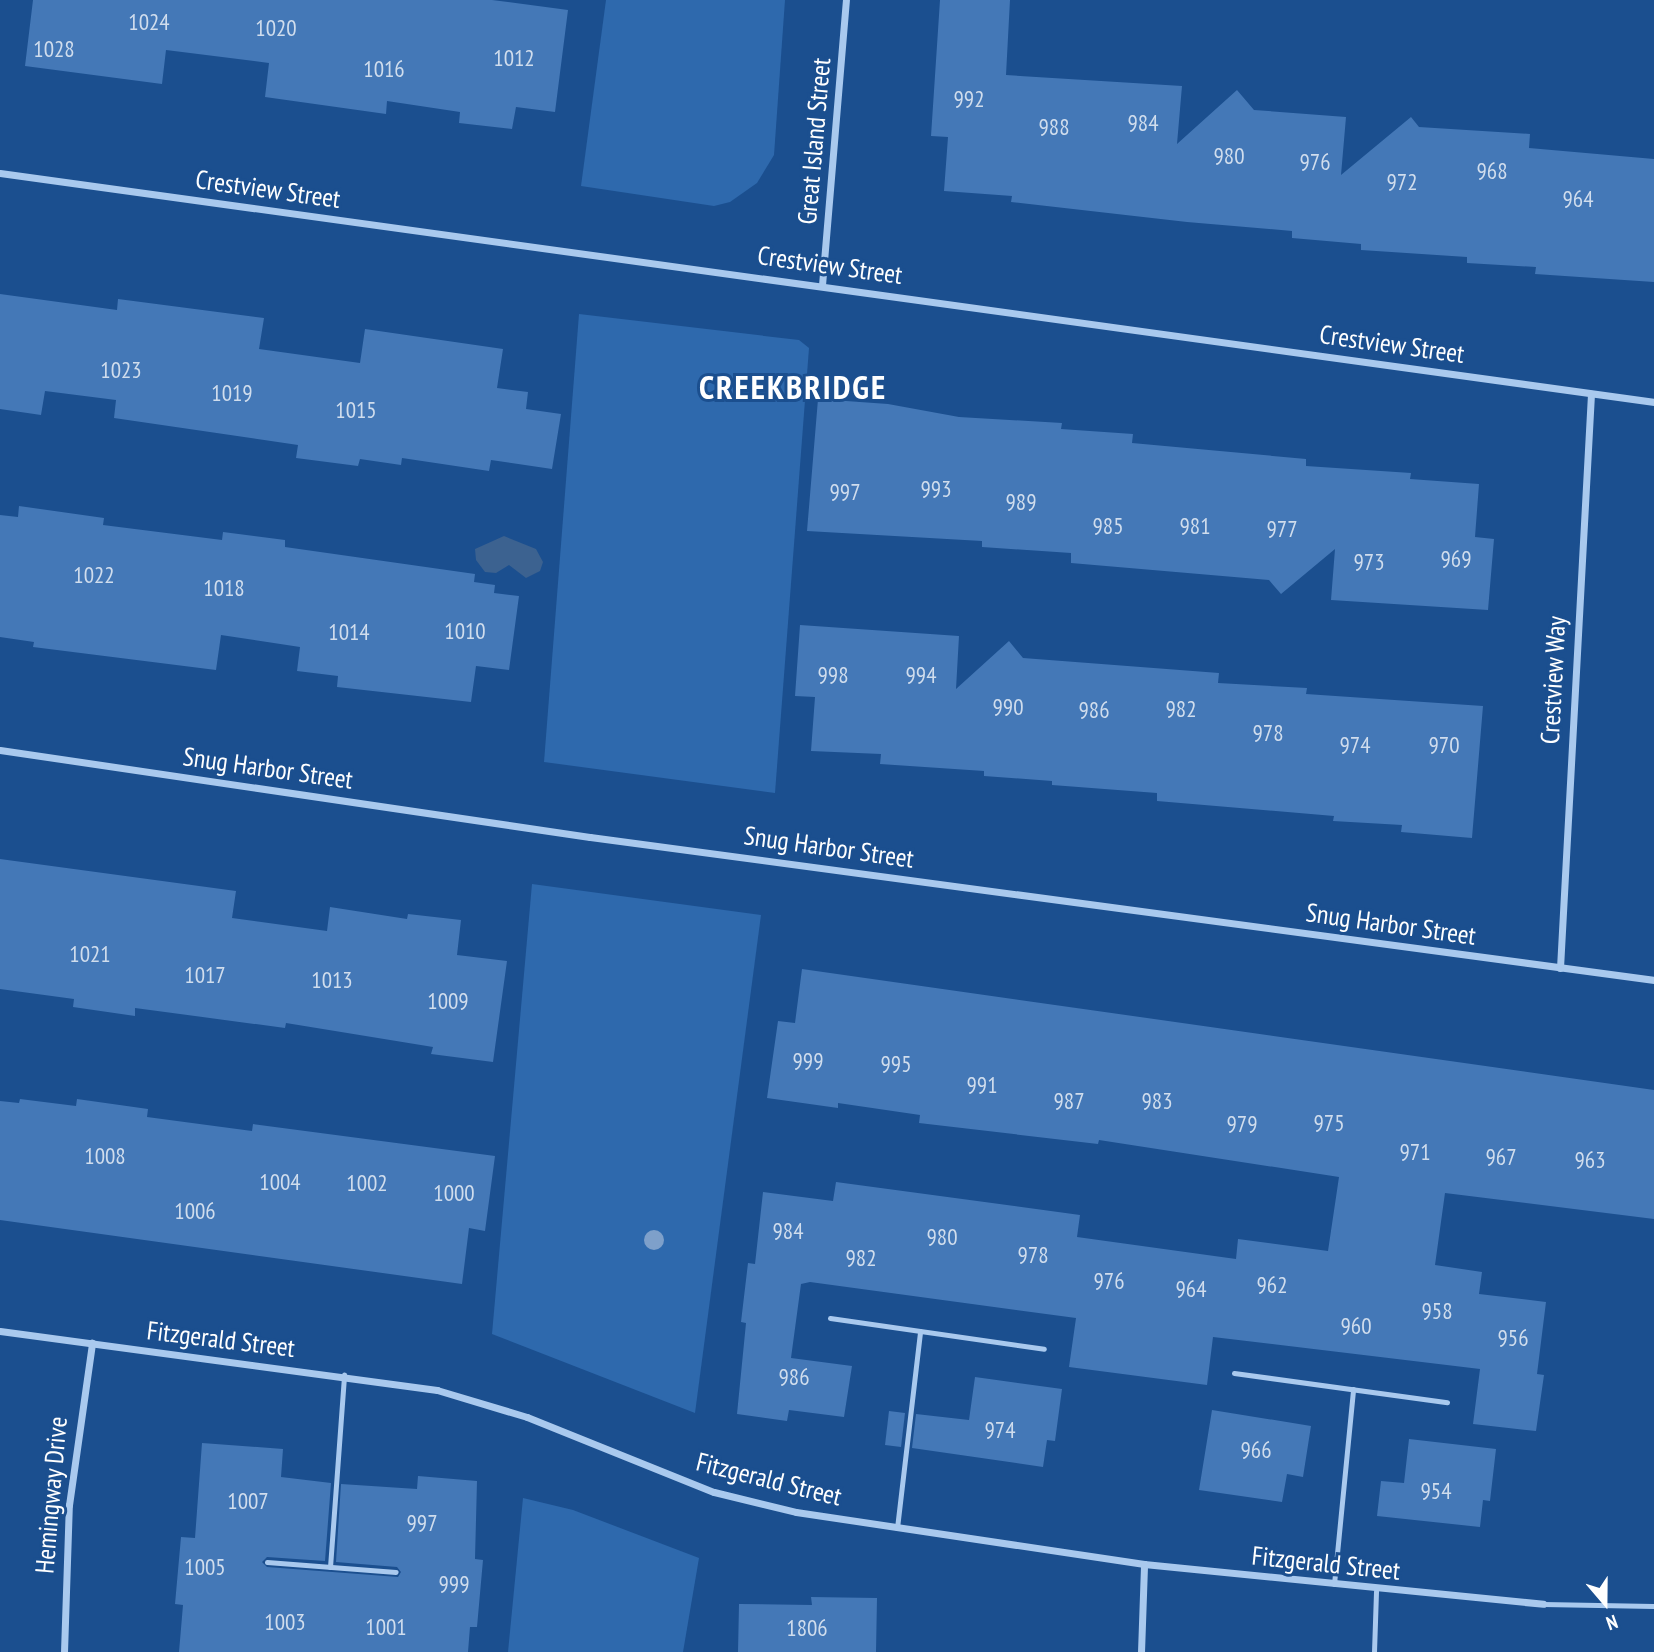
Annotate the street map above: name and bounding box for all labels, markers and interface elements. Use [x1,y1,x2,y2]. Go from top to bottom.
house number: 1024 [128,8,170,36]
house number: 1020 [255,14,297,42]
house number: 1028 [33,35,75,63]
house number: 1012 [493,44,535,72]
house number: 1016 [363,55,405,83]
street label: Great Island Street [791,56,837,226]
house number: 992 [953,85,985,113]
house number: 984 [1127,109,1159,137]
house number: 988 [1038,113,1070,141]
house number: 980 [1213,142,1245,170]
house number: 976 [1299,148,1331,176]
house number: 968 [1476,157,1508,185]
street label: Crestview Street [193,163,343,215]
house number: 972 [1386,168,1418,196]
house number: 964 [1562,185,1594,213]
street label: Crestview Street [755,239,905,291]
street label: Crestview Street [1317,318,1467,370]
house number: 1023 [100,356,142,384]
district label: CREEKBRIDGE [700,367,886,407]
house number: 1019 [211,379,253,407]
house number: 1015 [335,396,377,424]
house number: 993 [920,475,952,503]
house number: 997 [829,478,861,506]
house number: 989 [1005,488,1037,516]
house number: 985 [1092,512,1124,540]
house number: 981 [1179,512,1211,540]
house number: 977 [1266,515,1298,543]
house number: 969 [1440,545,1472,573]
house number: 973 [1353,548,1385,576]
house number: 1022 [73,561,115,589]
house number: 1018 [203,574,245,602]
street label: Crestview Way [1534,615,1572,745]
house number: 1010 [444,617,486,645]
house number: 1014 [328,618,370,646]
house number: 998 [817,661,849,689]
house number: 994 [905,661,937,689]
house number: 990 [992,693,1024,721]
house number: 982 [1165,695,1197,723]
house number: 986 [1078,696,1110,724]
house number: 978 [1252,719,1284,747]
house number: 974 [1339,731,1371,759]
house number: 970 [1428,731,1460,759]
street label: Snug Harbor Street [181,741,355,795]
street label: Snug Harbor Street [742,820,916,874]
street label: Snug Harbor Street [1304,897,1478,951]
house number: 1021 [69,940,111,968]
house number: 1017 [184,961,226,989]
house number: 1013 [311,966,353,994]
house number: 1009 [427,987,469,1015]
house number: 999 [792,1047,824,1075]
house number: 995 [880,1050,912,1078]
house number: 991 [966,1071,998,1099]
house number: 987 [1053,1087,1085,1115]
house number: 983 [1141,1087,1173,1115]
house number: 975 [1313,1109,1345,1137]
house number: 979 [1226,1110,1258,1138]
house number: 971 [1399,1138,1431,1166]
house number: 1008 [84,1142,126,1170]
house number: 967 [1485,1143,1517,1171]
house number: 963 [1574,1146,1606,1174]
house number: 1004 [259,1168,301,1196]
house number: 1002 [346,1169,388,1197]
house number: 1000 [433,1179,475,1207]
house number: 1006 [174,1197,216,1225]
house number: 984 [772,1217,804,1245]
house number: 980 [926,1223,958,1251]
house number: 978 [1017,1241,1049,1269]
house number: 982 [845,1244,877,1272]
house number: 976 [1093,1267,1125,1295]
house number: 962 [1256,1271,1288,1299]
house number: 964 [1175,1275,1207,1303]
house number: 958 [1421,1297,1453,1325]
house number: 960 [1340,1312,1372,1340]
street label: Fitzgerald Street [145,1314,297,1364]
house number: 956 [1497,1324,1529,1352]
house number: 986 [778,1363,810,1391]
street label: Hemingway Drive [29,1415,73,1575]
house number: 974 [984,1416,1016,1444]
house number: 966 [1240,1436,1272,1464]
street label: Fitzgerald Street [693,1446,845,1512]
house number: 954 [1420,1477,1452,1505]
house number: 1007 [227,1487,269,1515]
house number: 997 [406,1509,438,1537]
street label: Fitzgerald Street [1250,1540,1402,1586]
house number: 1005 [184,1553,226,1581]
north arrow [1570,1568,1640,1638]
house number: 999 [438,1570,470,1598]
house number: 1003 [264,1608,306,1636]
text: N [1603,1610,1621,1636]
house number: 1001 [365,1613,407,1641]
house number: 1806 [786,1614,828,1642]

